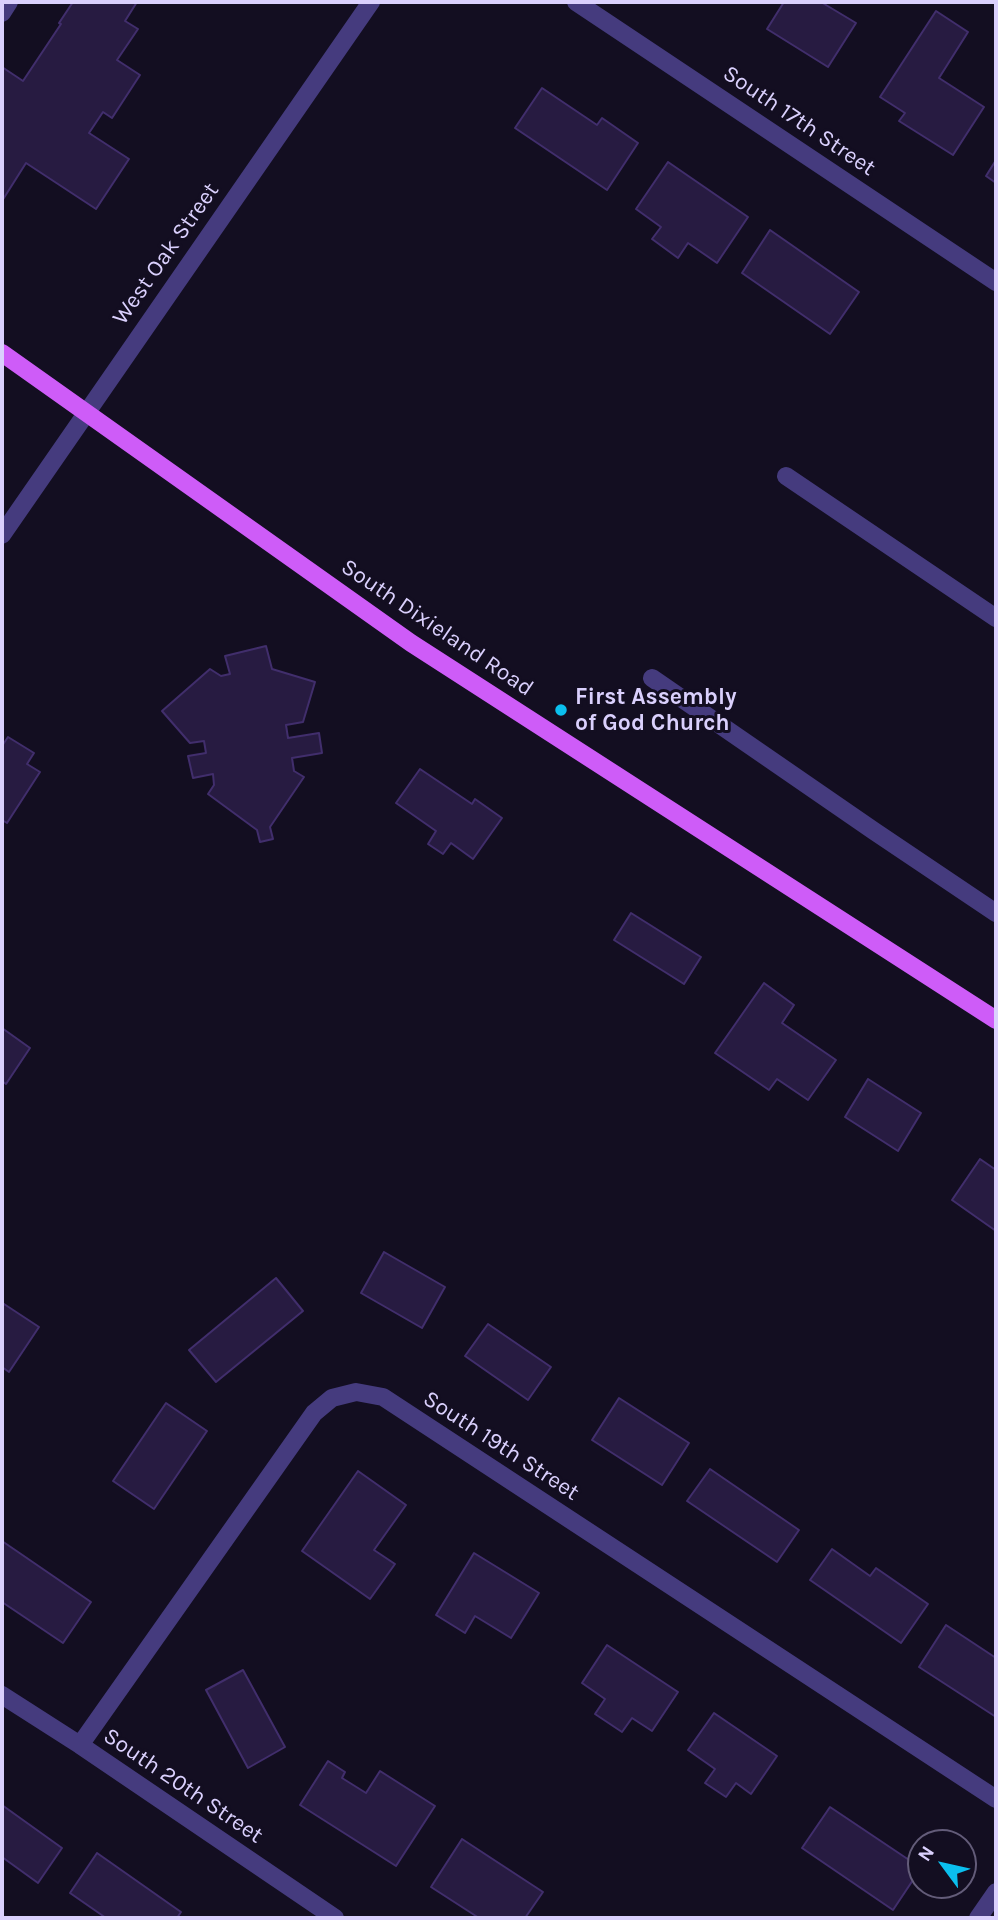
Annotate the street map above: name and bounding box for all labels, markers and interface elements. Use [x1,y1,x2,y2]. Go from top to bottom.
street label: South 17th Street [718,60,880,182]
street label: West Oak Street [107,178,225,330]
street label: South Dixieland Road [336,553,538,703]
place label: First Assembly of God Church [575,683,737,737]
marker: First Assembly of God Church [553,702,569,718]
street label: South 19th Street [418,1385,584,1507]
street label: South 20th Street [98,1722,268,1850]
north arrow [907,1829,977,1899]
text: N [913,1842,939,1865]

